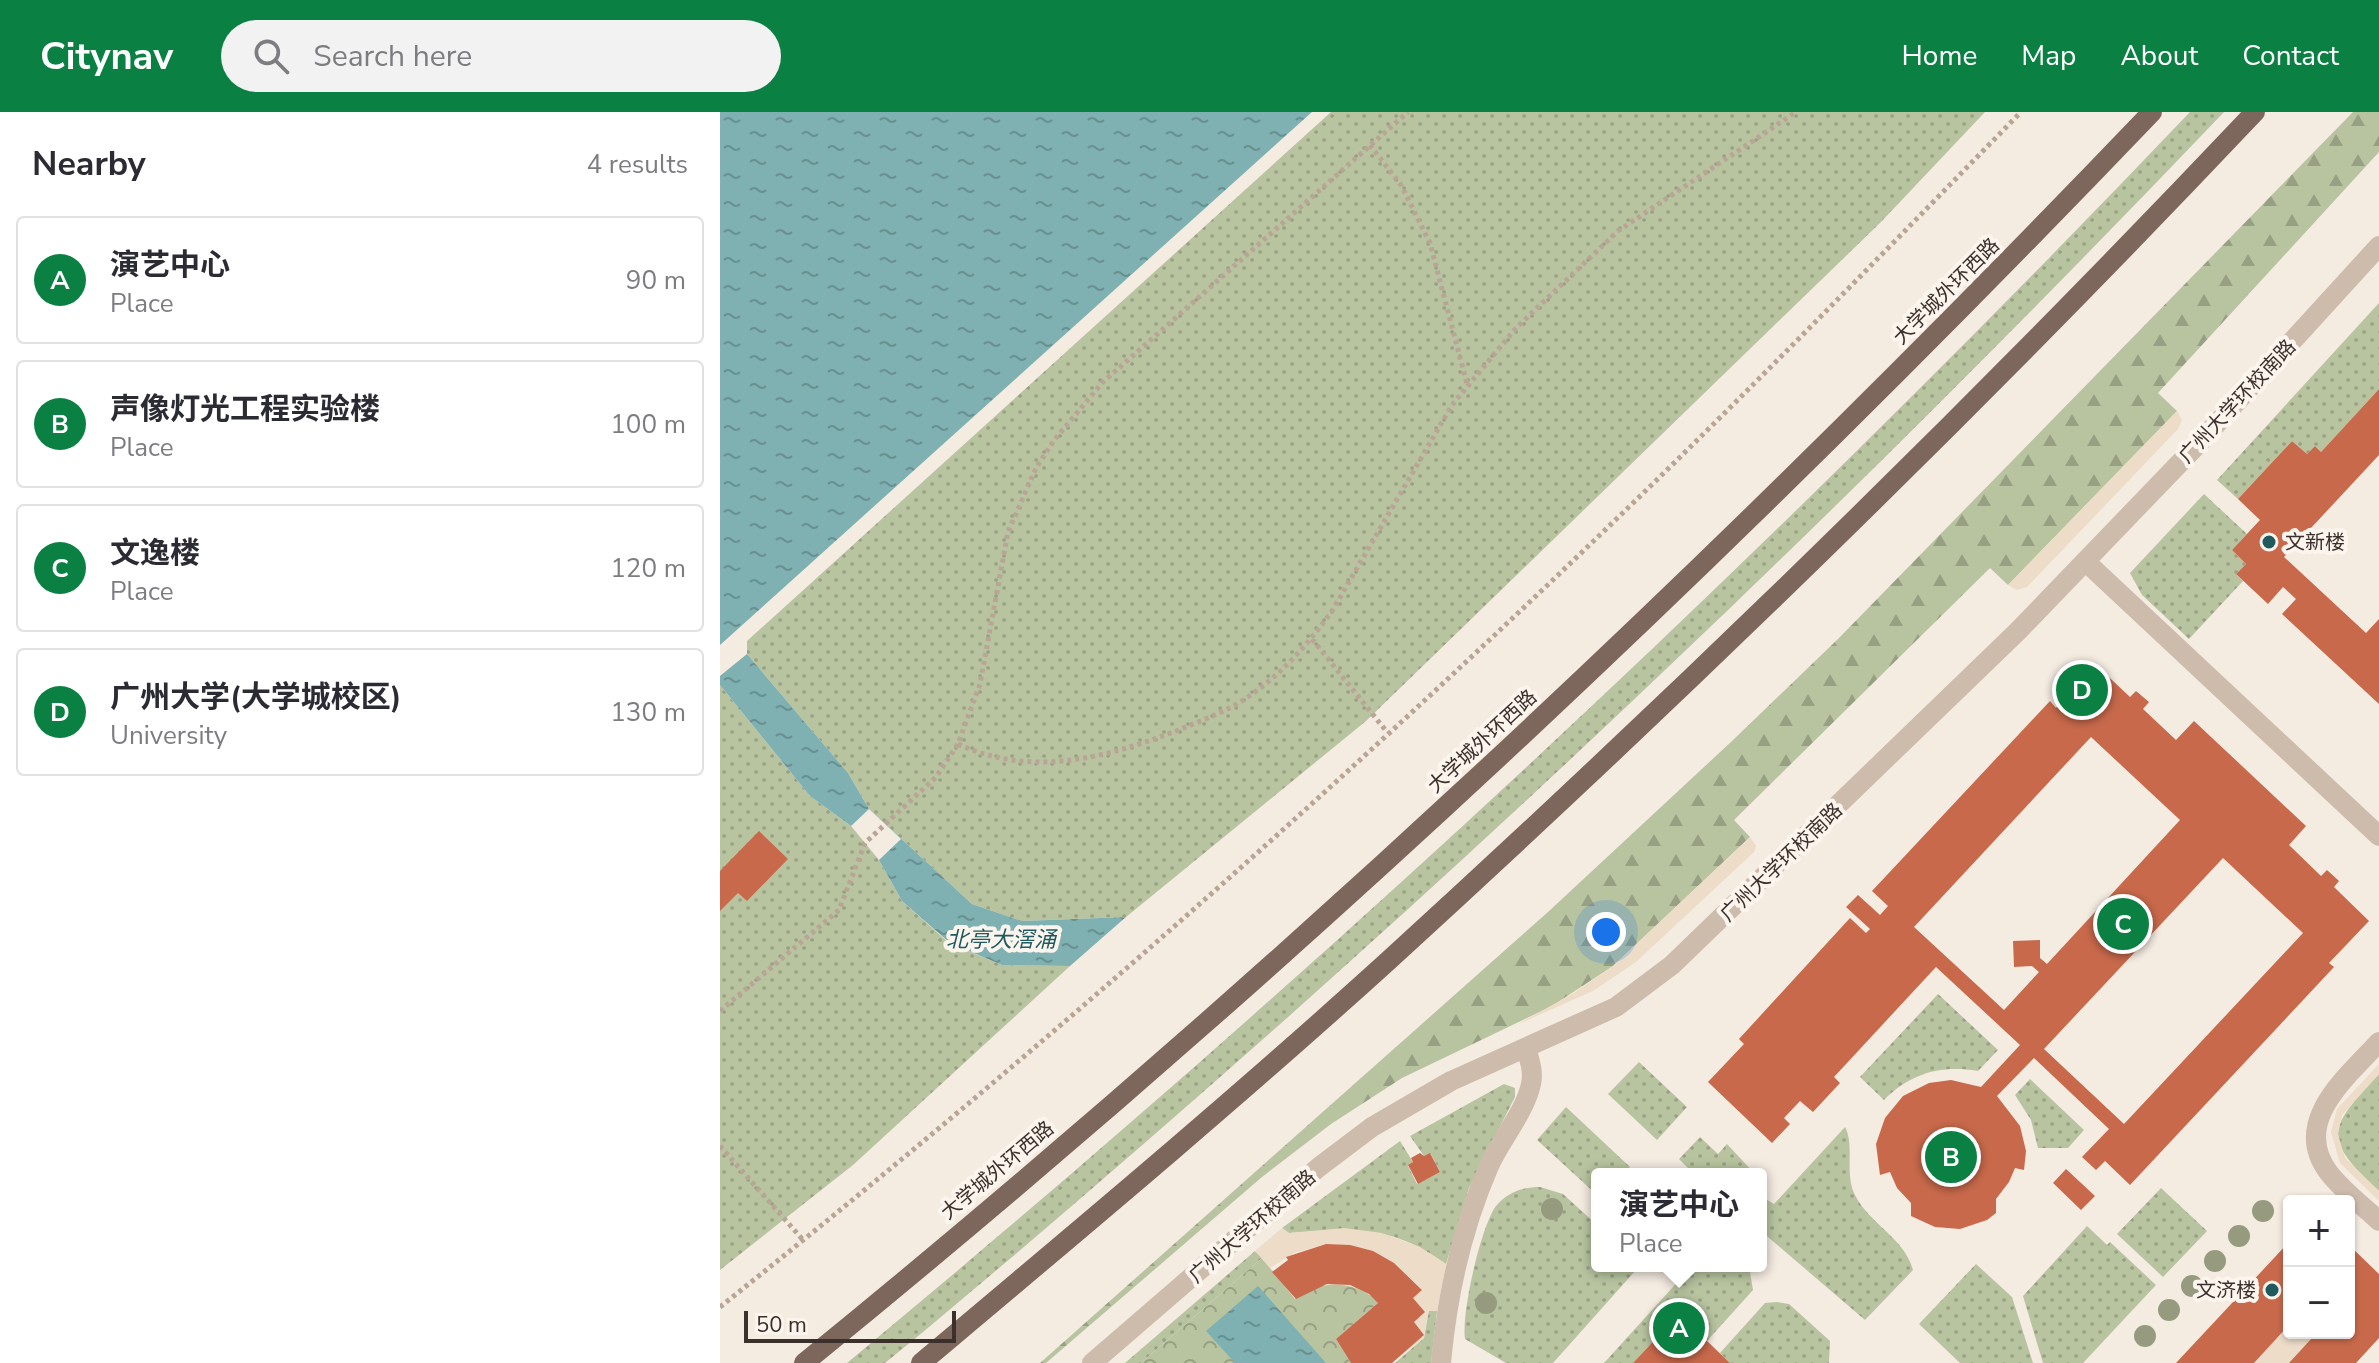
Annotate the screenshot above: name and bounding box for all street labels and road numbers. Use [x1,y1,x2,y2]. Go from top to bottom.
street label: 大学城外环西路 [1887,232,2005,350]
street label: 广州大学环校南路 [2173,334,2302,469]
street label: 大学城外环西路 [1422,684,1543,799]
street label: 广州大学环校南路 [1714,797,1848,928]
street label: 大学城外环西路 [935,1115,1060,1226]
street label: 广州大学环校南路 [1183,1164,1322,1289]

